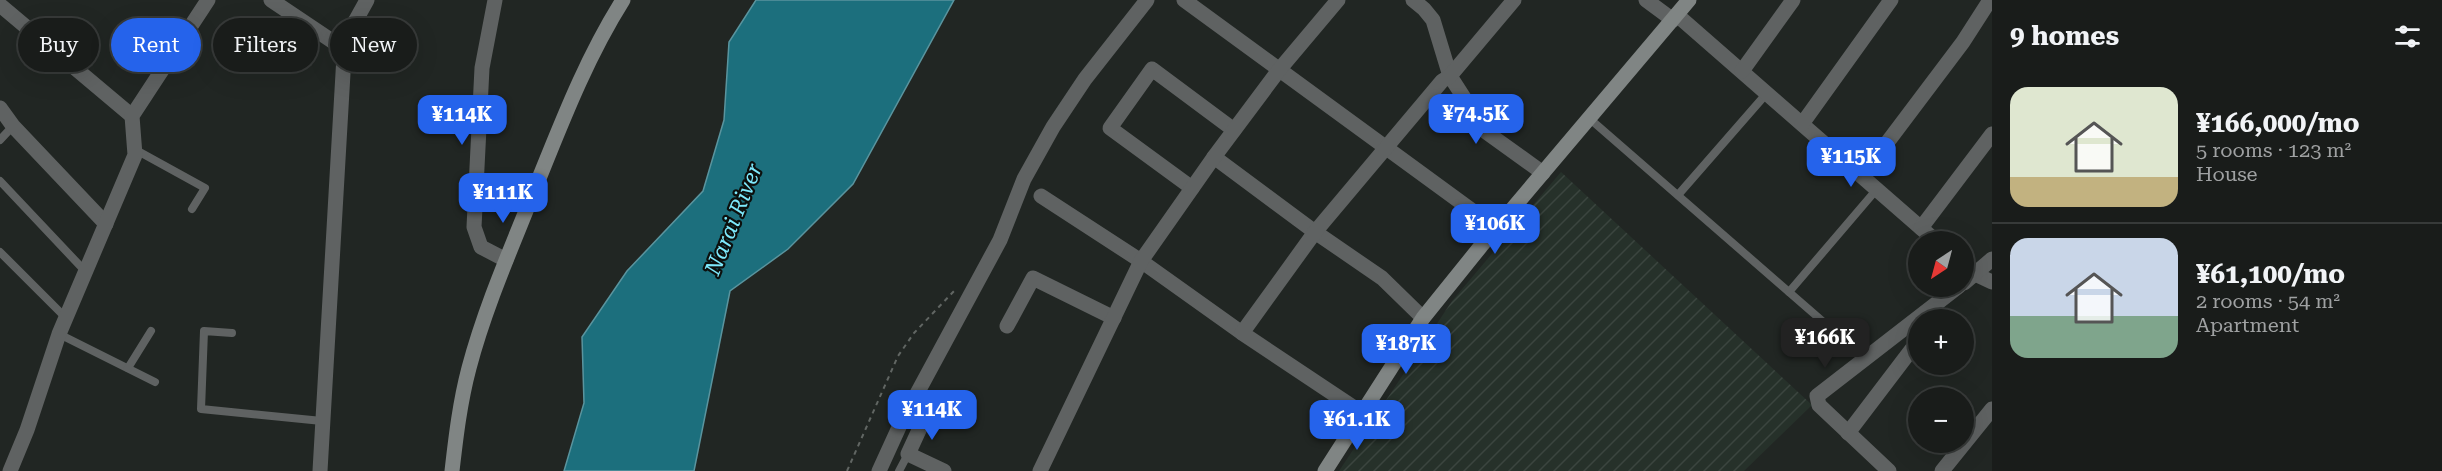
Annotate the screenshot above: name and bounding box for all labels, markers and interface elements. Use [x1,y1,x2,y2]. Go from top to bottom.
chip: Buy [18,18,99,72]
chip: Rent [111,18,201,72]
chip: Filters [213,18,318,72]
chip: New [330,18,417,72]
icon: filters [2391,20,2424,53]
text: 9 homes [2010,21,2119,51]
pin: ¥74.5K [1427,94,1525,145]
pin: ¥114K [420,95,504,146]
text: ¥74.5K [1443,101,1509,125]
text: ¥114K [432,102,492,126]
text: ¥166,000/mo [2196,108,2360,138]
icon: home [2058,111,2130,183]
pin: ¥115K [1809,137,1893,188]
text: 5 rooms · 123 m² [2196,138,2351,162]
text: ¥115K [1821,144,1881,168]
water label: Narai River [699,160,767,280]
text: House [2196,162,2258,186]
pin: ¥111K [461,173,545,224]
text: ¥111K [473,180,533,204]
pin: ¥106K [1453,204,1537,255]
text: ¥106K [1465,211,1525,235]
north arrow [1908,231,1974,297]
map controls [1908,231,1974,453]
text: ¥61,100/mo [2196,259,2345,289]
icon: home [2058,262,2130,334]
text: 2 rooms · 54 m² [2196,289,2340,313]
button: + [1908,309,1974,375]
text: Apartment [2196,313,2299,337]
pin: ¥166K [1783,318,1867,369]
pin: ¥187K [1364,324,1448,375]
text: ¥166K [1795,325,1855,349]
text: ¥187K [1376,331,1436,355]
button: − [1908,387,1974,453]
pin: ¥114K [890,390,974,441]
text: ¥114K [902,397,962,421]
pin: ¥61.1K [1308,400,1406,451]
text: ¥61.1K [1324,407,1390,431]

